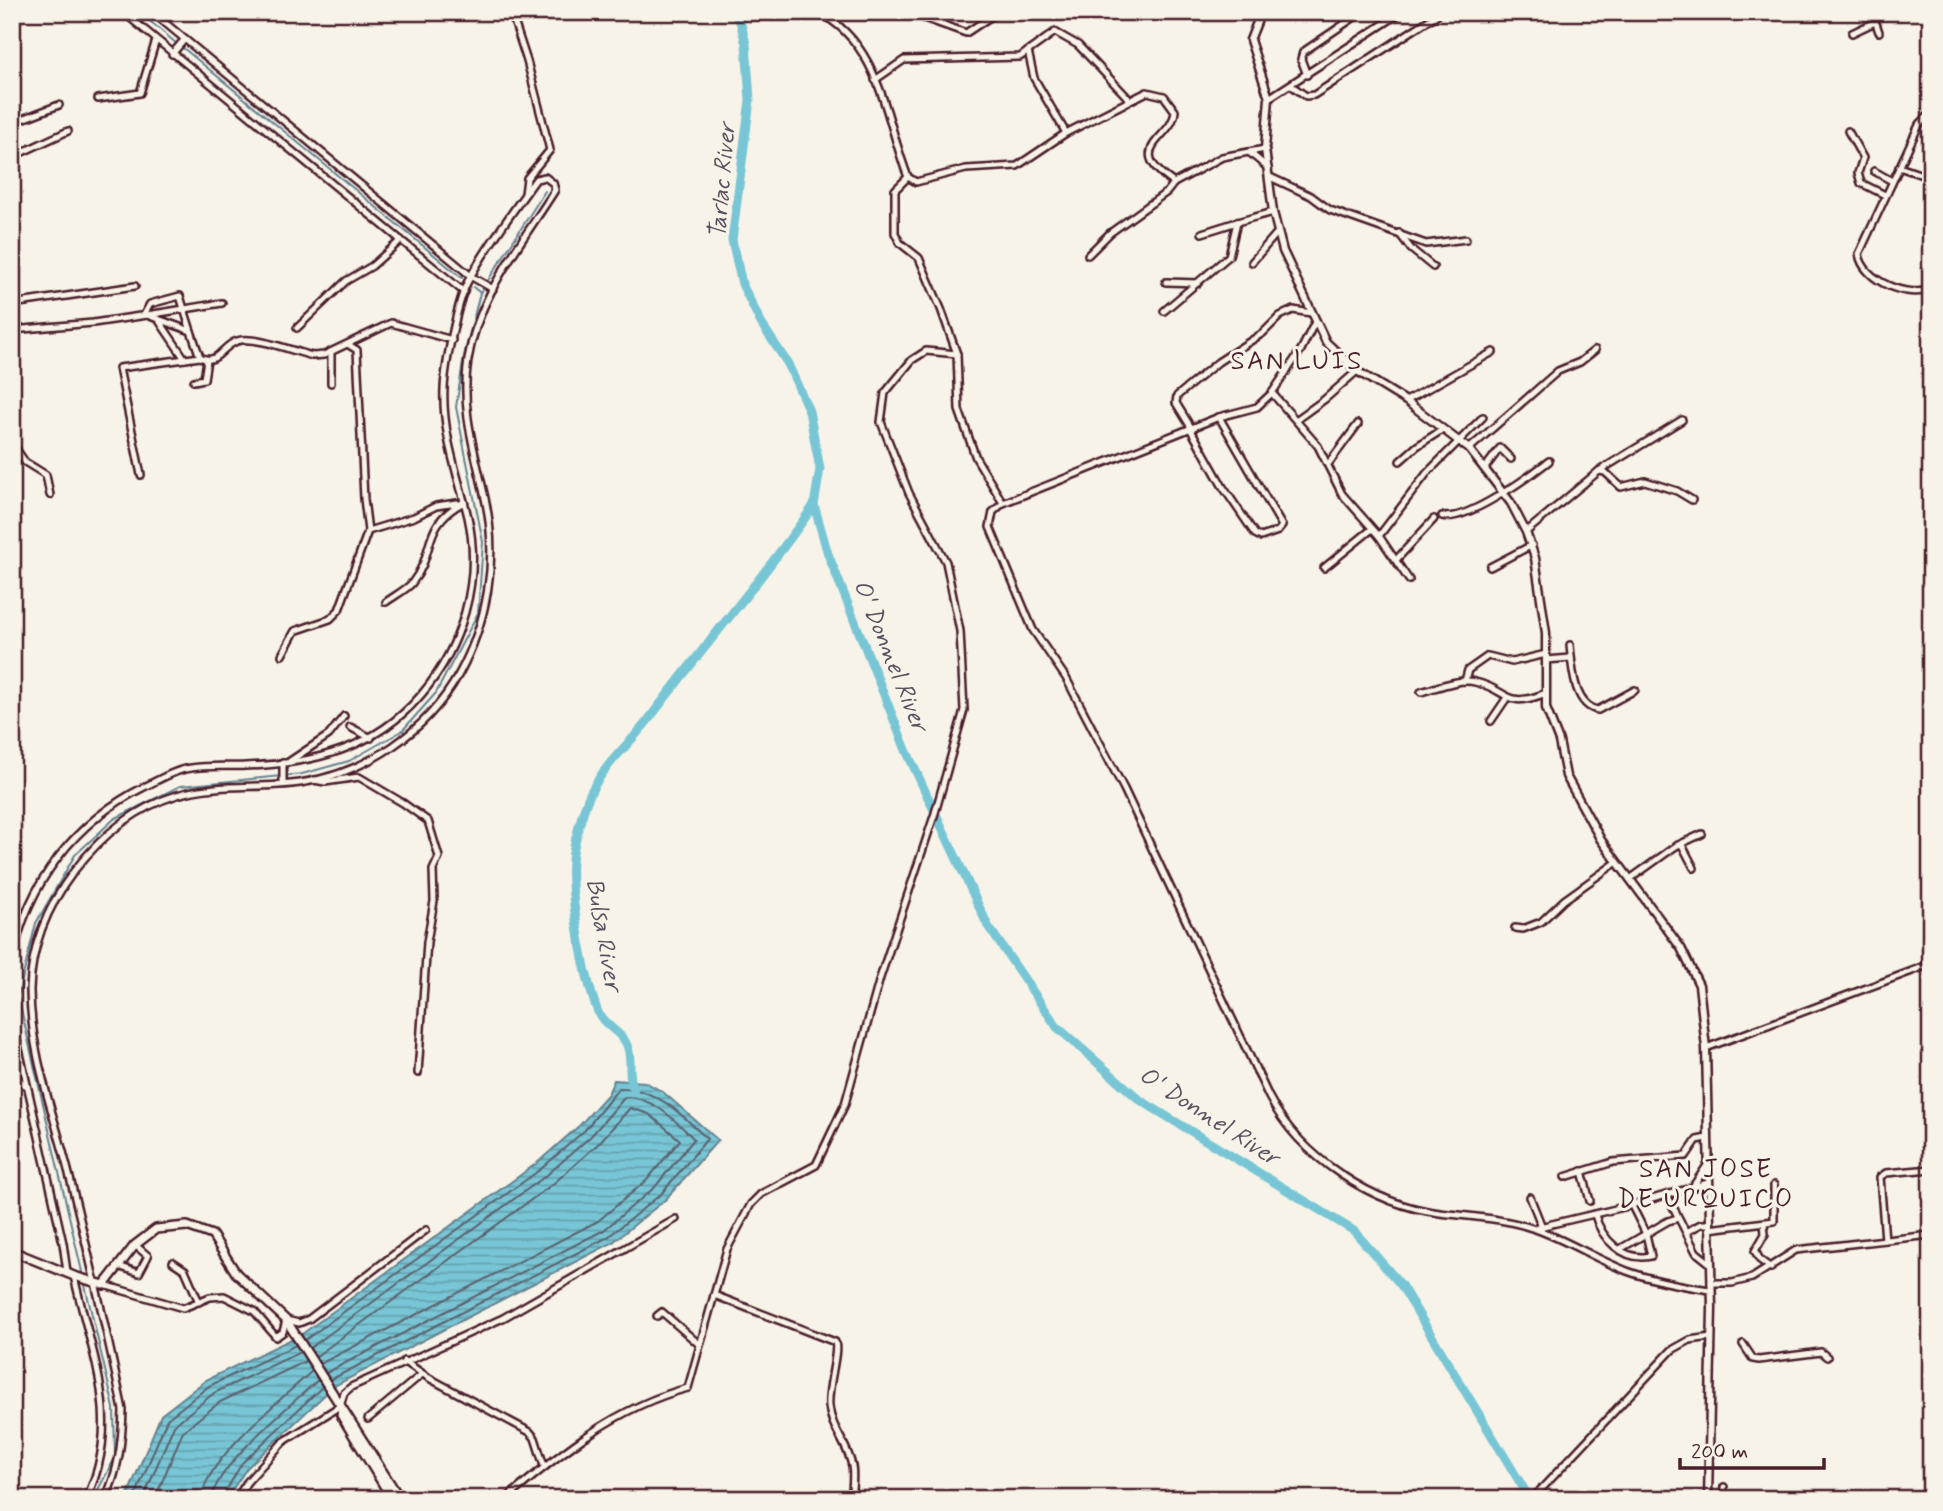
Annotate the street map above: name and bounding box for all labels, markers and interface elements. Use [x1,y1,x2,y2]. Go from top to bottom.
water label: Tarlac River [702,119,744,240]
district label: SAN LUIS [1231,345,1363,379]
water label: O' Donnel River [845,575,936,739]
water label: Bulsa River [578,876,629,997]
water label: O' Donnel River [1133,1060,1287,1175]
district label: SAN JOSE DE URQUICO [1618,1153,1794,1217]
scale bar [1680,1427,1824,1471]
text: 200 m [1691,1438,1748,1466]

